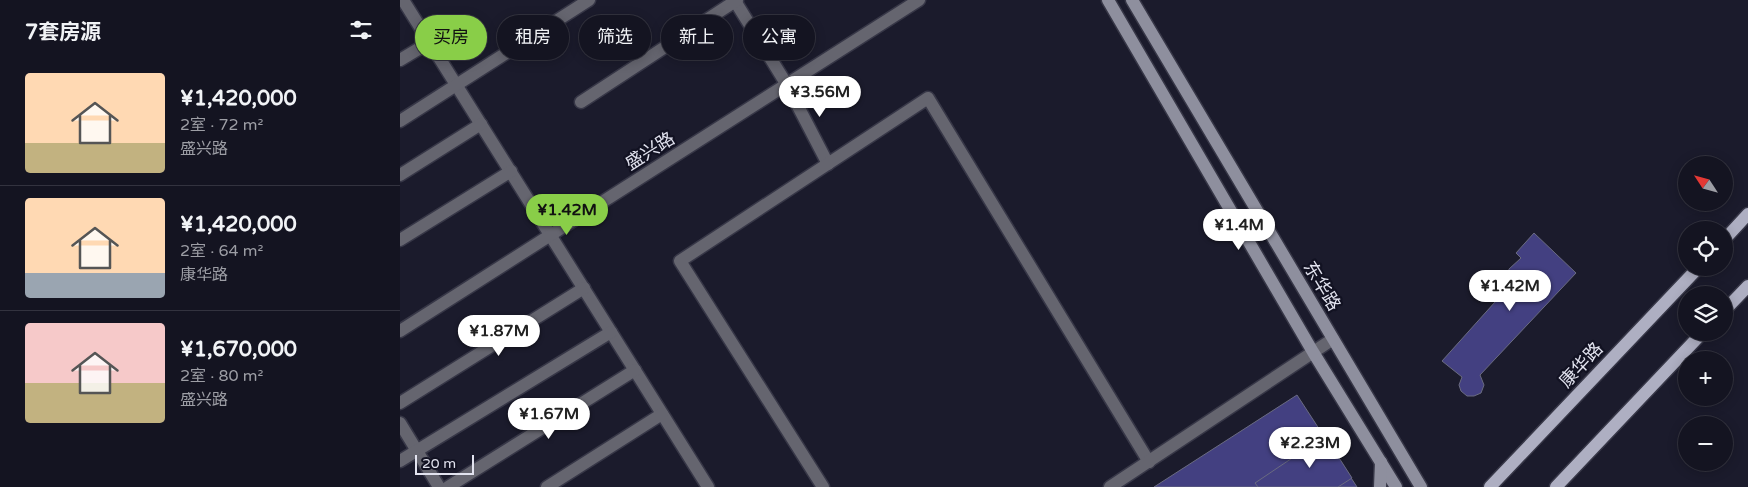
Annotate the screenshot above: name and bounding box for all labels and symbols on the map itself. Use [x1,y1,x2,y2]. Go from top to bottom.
pin: ¥3.56M [779,76,861,118]
street label: 盛兴路 [621,127,679,175]
north arrow [1678,156,1732,211]
pin: ¥1.42M [526,194,608,236]
pin: ¥1.4M [1204,208,1274,251]
street label: 东华路 [1299,257,1345,315]
pin: ¥1.42M [1469,270,1551,312]
pin: ¥1.87M [458,314,540,357]
street label: 康华路 [1555,338,1607,392]
pin: ¥1.67M [508,398,590,440]
pin: ¥2.23M [1269,426,1351,469]
scale bar [415,452,474,475]

